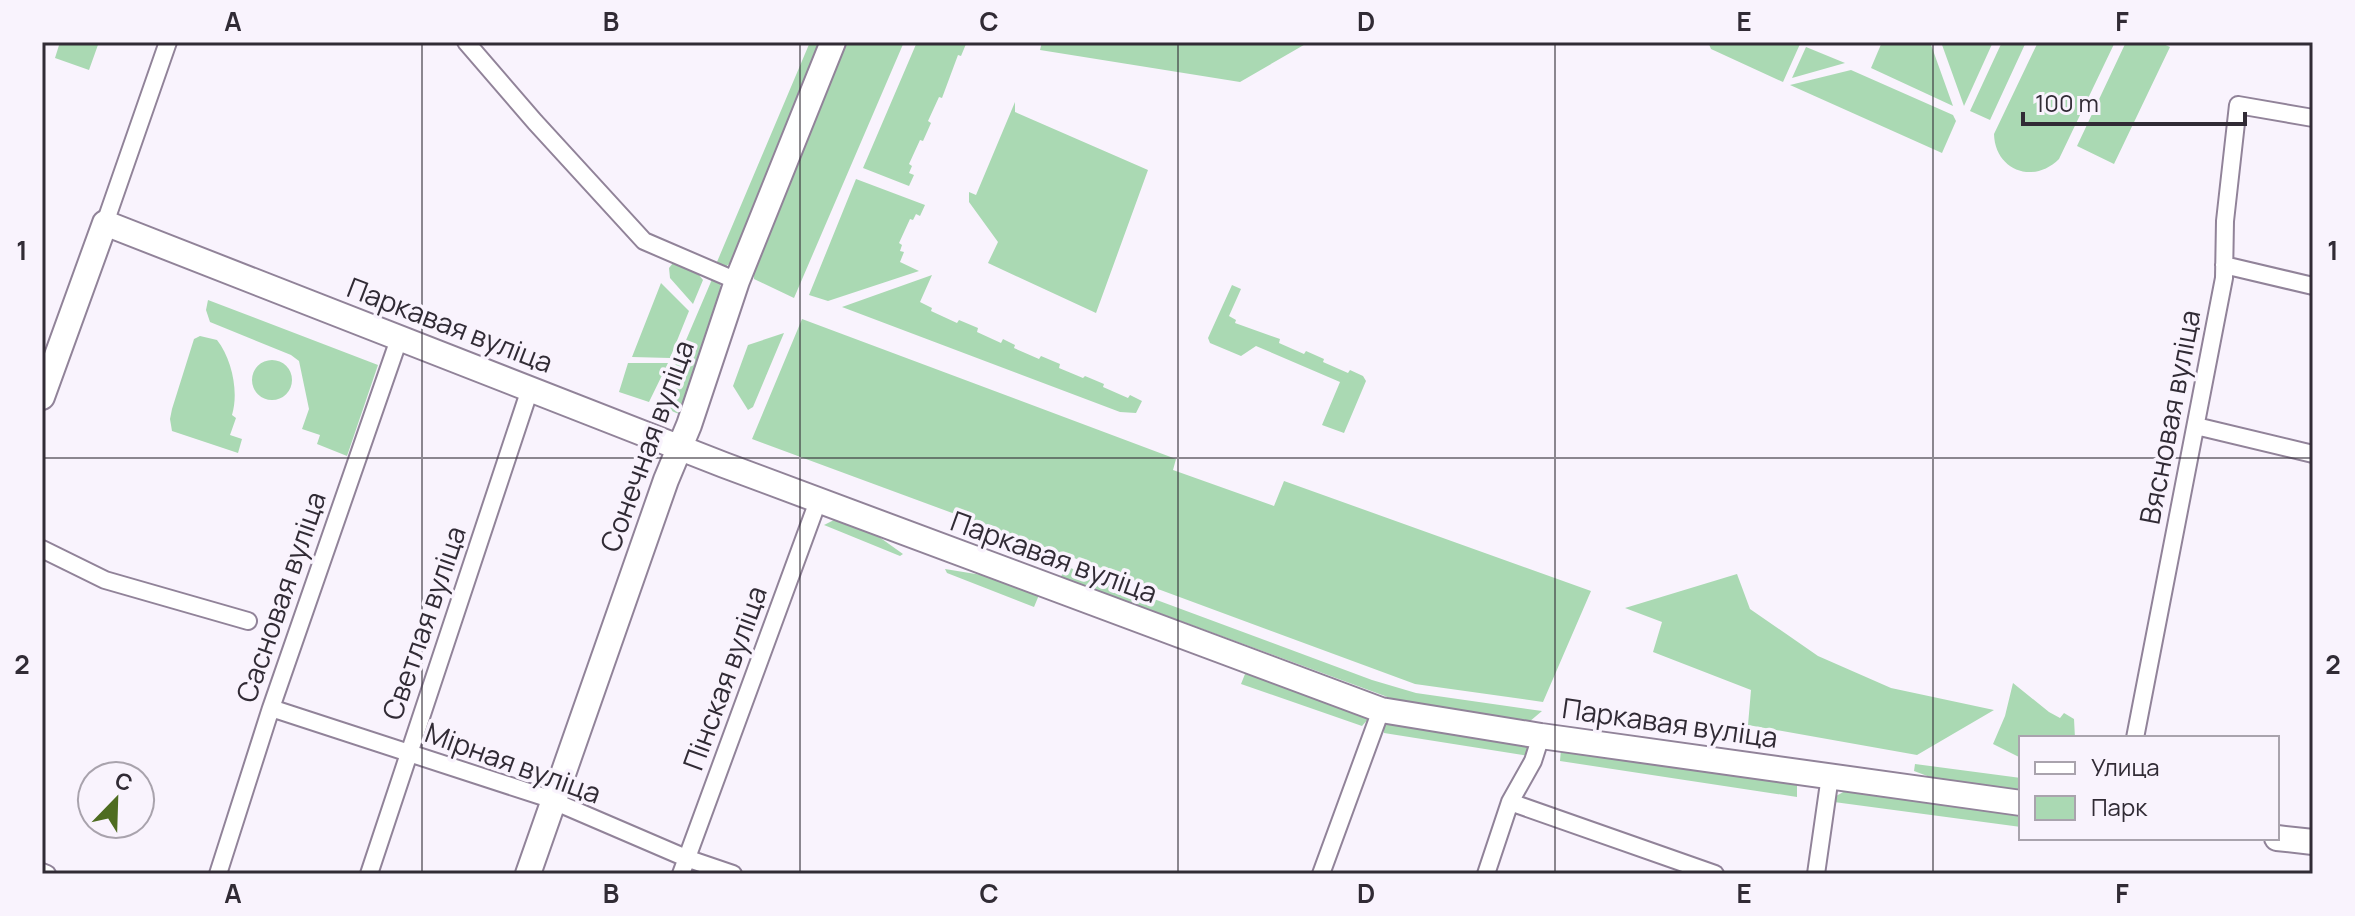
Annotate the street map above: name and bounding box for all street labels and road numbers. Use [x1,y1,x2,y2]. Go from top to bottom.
street label: Паркавая вуліца [342,267,559,381]
street label: Вясновая вуліца [2130,306,2208,527]
street label: Сонечная вуліца [590,335,702,557]
street label: Сасновая вуліца [226,486,334,707]
street label: Паркавая вуліца [946,501,1163,611]
street label: Светлая вуліца [372,521,474,725]
street label: Пінская вуліца [673,580,775,775]
street label: Паркавая вуліца [1560,688,1780,756]
street label: Мірная вуліца [420,713,607,811]

